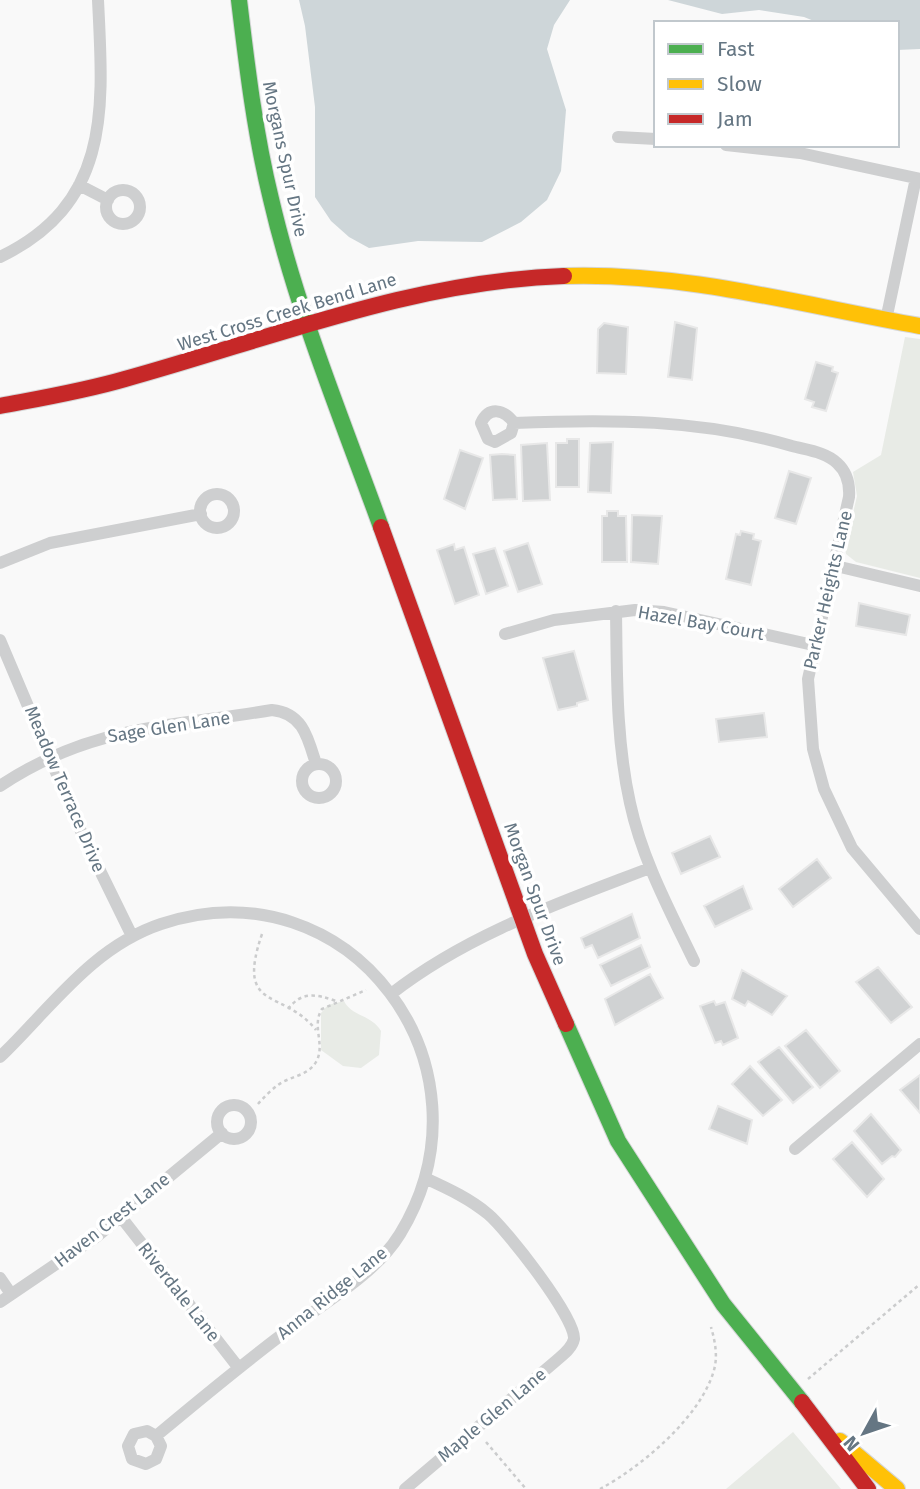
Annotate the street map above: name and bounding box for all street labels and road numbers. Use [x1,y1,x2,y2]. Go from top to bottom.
street label: Morgans Spur Drive [258,79,312,239]
street label: West Cross Creek Bend Lane [175,268,399,356]
street label: Parker Heights Lane [799,508,857,672]
street label: Hazel Bay Court [636,601,766,645]
street label: Meadow Terrace Drive [20,702,110,876]
street label: Sage Glen Lane [106,706,232,748]
street label: Morgan Spur Drive [499,820,571,968]
street label: Haven Crest Lane [50,1168,174,1272]
street label: Riverdale Lane [133,1238,225,1346]
street label: Anna Ridge Lane [273,1242,391,1344]
street label: Maple Glen Lane [433,1363,551,1467]

